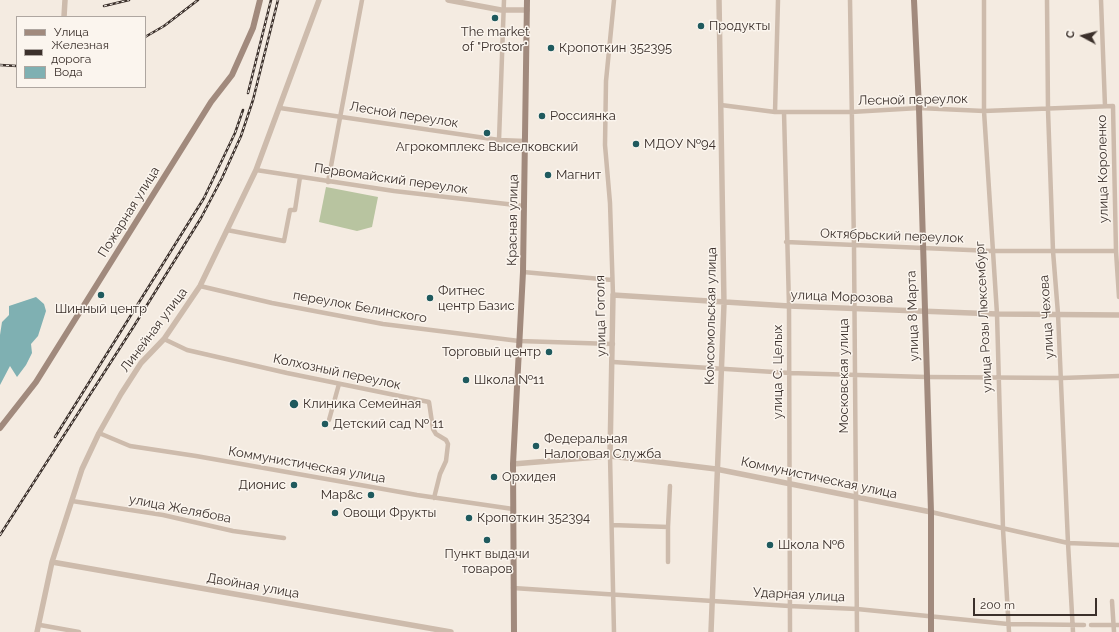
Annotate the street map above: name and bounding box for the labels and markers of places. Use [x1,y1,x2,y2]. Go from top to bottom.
marker: The market of "Prostor" [490,13,500,23]
place label: Продукты [709,18,770,34]
marker: Продукты [696,21,706,31]
place label: The market of "Prostor" [461,24,529,55]
place label: Кропоткин 352395 [559,40,672,56]
marker: Кропоткин 352395 [546,43,556,53]
place label: Россиянка [550,108,616,124]
marker: Россиянка [537,111,547,121]
marker: Агрокомплекс Выселковский [482,128,492,138]
place label: МДОУ №94 [644,136,716,152]
place label: Агрокомплекс Выселковский [396,139,578,155]
marker: МДОУ №94 [631,139,641,149]
place label: Магнит [556,167,601,183]
marker: Магнит [543,170,553,180]
place label: Фитнес центр Базис [438,283,515,314]
marker: Шинный центр [96,290,106,300]
marker: Фитнес центр Базис [425,293,435,303]
place label: Шинный центр [55,301,147,317]
place label: Торговый центр [442,344,541,360]
marker: Торговый центр [544,347,554,357]
place label: Школа №11 [474,372,544,388]
marker: Школа №11 [461,375,471,385]
place label: Клиника Семейная [303,396,421,412]
marker: Клиника Семейная [288,398,300,410]
place label: Детский сад № 11 [333,416,444,432]
marker: Детский сад № 11 [320,419,330,429]
place label: Федеральная Налоговая Служба [544,431,661,462]
marker: Федеральная Налоговая Служба [531,441,541,451]
place label: Орхидея [502,469,556,485]
marker: Орхидея [489,472,499,482]
place label: Дионис [238,477,286,493]
marker: Дионис [289,480,299,490]
place label: Мар&с [321,487,363,503]
marker: Мар&с [366,490,376,500]
place label: Овощи Фрукты [343,505,436,521]
marker: Овощи Фрукты [330,508,340,518]
place label: Кропоткин 352394 [477,510,590,526]
marker: Кропоткин 352394 [464,513,474,523]
marker: Пункт выдачи товаров [482,535,492,545]
place label: Школа №6 [778,537,845,553]
marker: Школа №6 [765,540,775,550]
place label: Пункт выдачи товаров [444,546,530,577]

